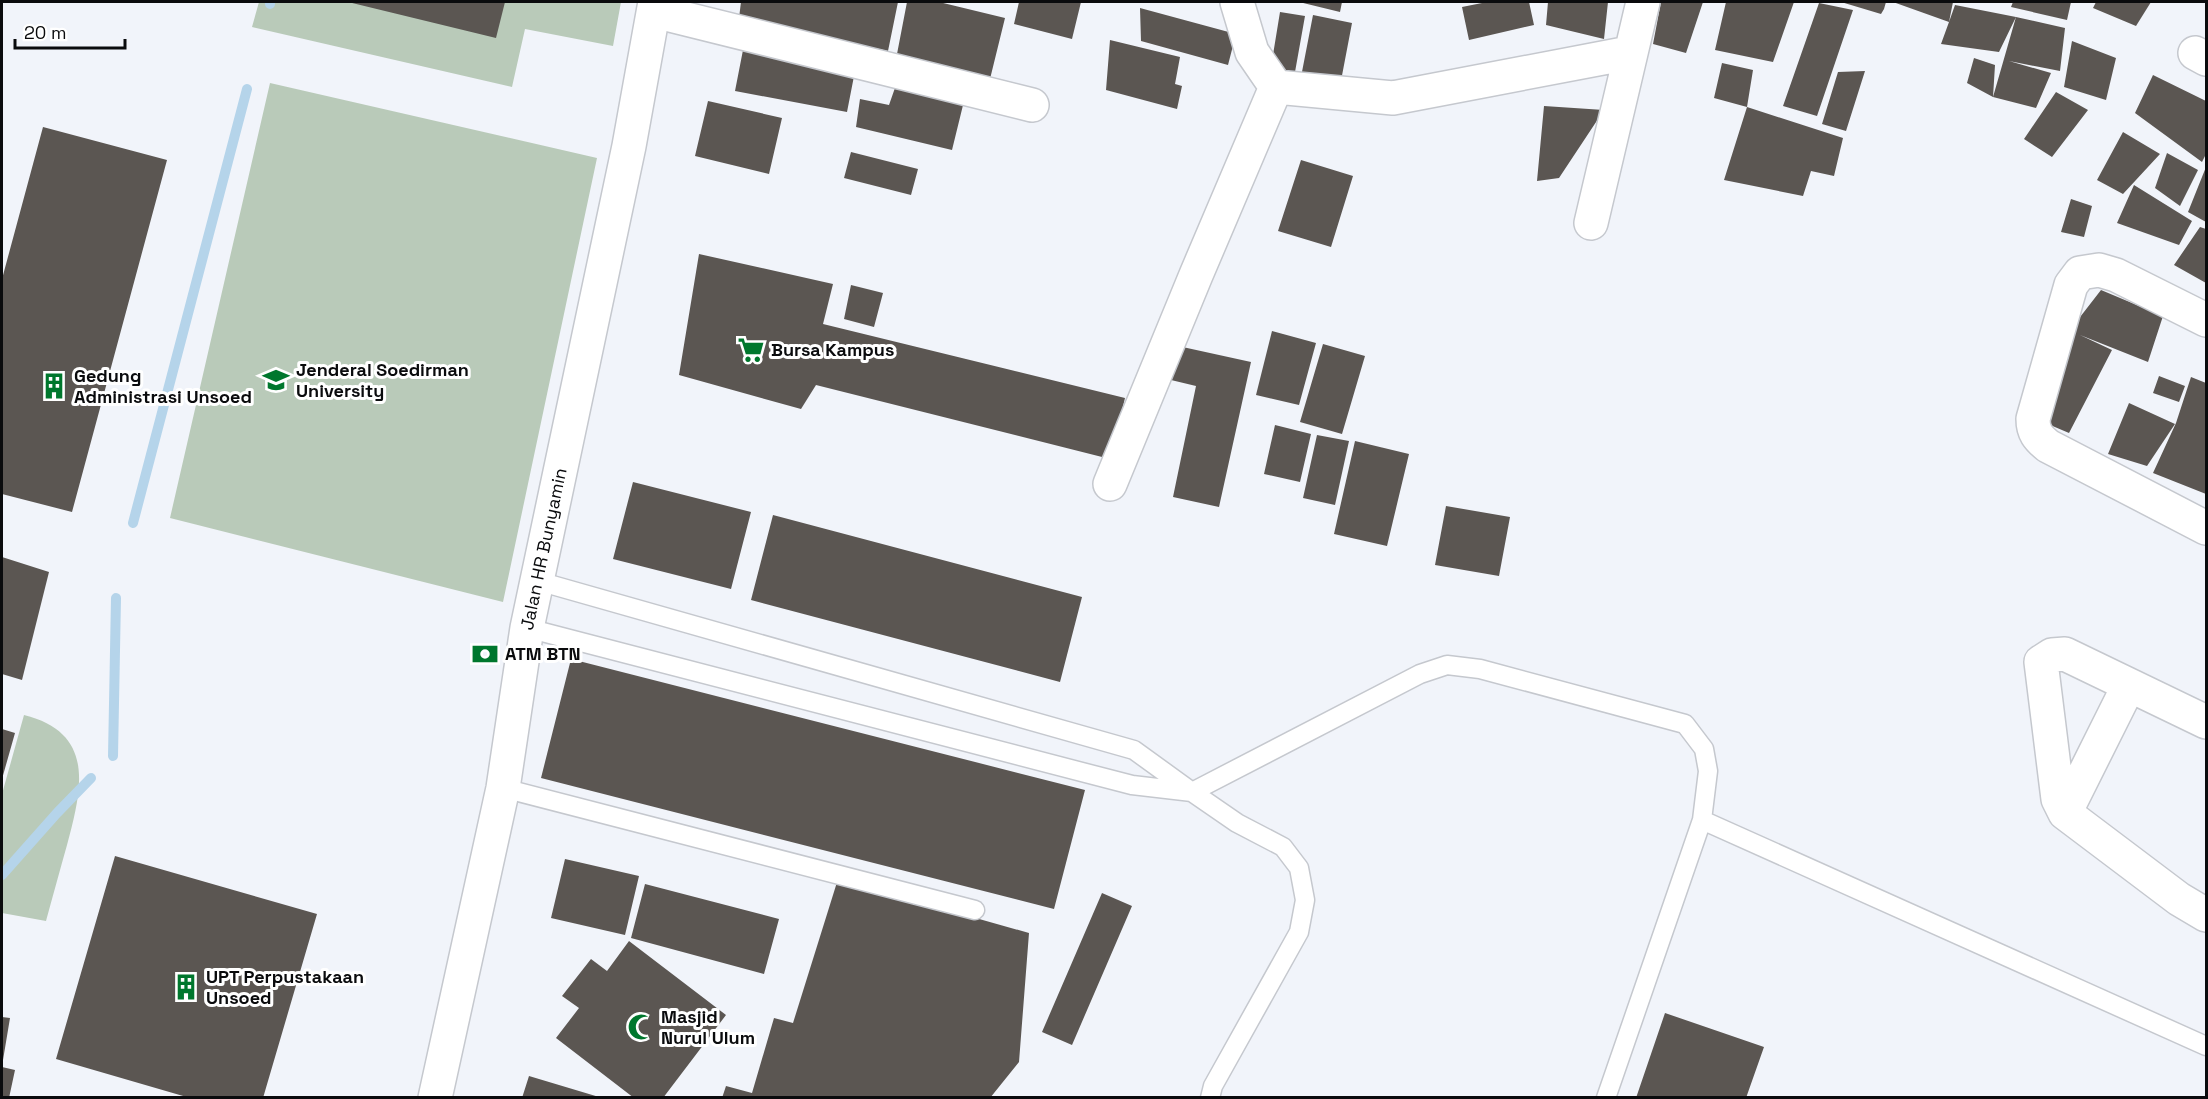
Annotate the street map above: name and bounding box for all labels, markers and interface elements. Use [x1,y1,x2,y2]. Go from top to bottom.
scale bar [15,12,124,50]
text: 20 m [24,21,67,44]
supermarket icon: Bursa Kampus [736,335,766,365]
place label: Bursa Kampus [771,338,894,361]
place label: Jenderal Soedirman University [296,358,469,402]
place label: Gedung Administrasi Unsoed [74,364,252,408]
school or university icon: Jenderal Soedirman University [261,365,291,395]
building icon: Gedung Administrasi Unsoed [39,371,69,401]
street label: Jalan HR Bunyamin [515,466,572,632]
bank icon: ATM BTN [470,639,500,669]
place label: ATM BTN [505,642,581,665]
place label: UPT Perpustakaan Unsoed [206,965,364,1009]
building icon: UPT Perpustakaan Unsoed [171,972,201,1002]
place label: Masjid Nurul Ulum [661,1005,755,1049]
mosque icon: Masjid Nurul Ulum [626,1012,656,1042]

